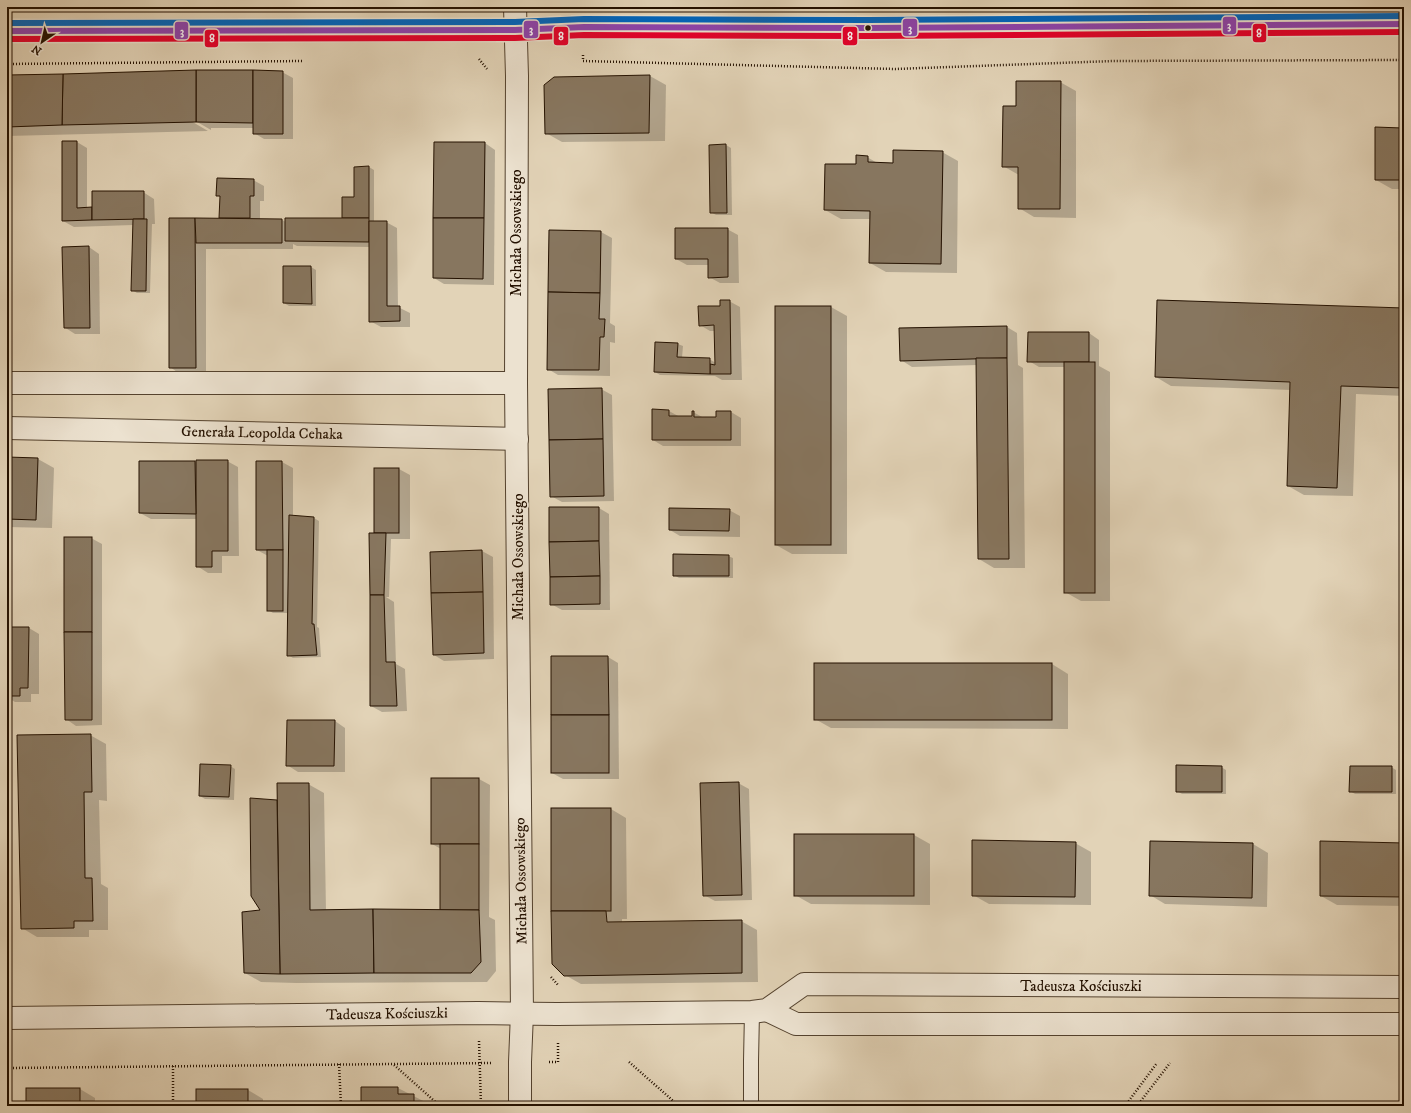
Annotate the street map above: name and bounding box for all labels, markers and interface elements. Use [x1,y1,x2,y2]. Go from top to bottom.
line badge: 3 [1222,16,1237,35]
line badge: 3 [902,18,918,37]
text: 3 [1227,19,1231,33]
line badge: 3 [523,20,539,39]
line badge: 3 [174,21,189,40]
north arrow [22,22,62,62]
text: 3 [908,22,912,36]
text: 3 [529,23,533,37]
unlabelled marker [863,23,873,33]
line badge: 8 [1252,23,1267,43]
text: 3 [180,25,184,39]
line badge: 8 [553,26,569,46]
line badge: 8 [842,26,858,46]
text: 8 [1256,27,1262,41]
line badge: 8 [204,29,219,48]
text: 8 [558,30,564,44]
text: 8 [847,30,853,44]
text: 8 [209,32,215,46]
text: N [29,41,45,58]
street label: Michała Ossowskiego [507,170,526,297]
street label: Generała Leopolda Cehaka [181,422,344,444]
street label: Michała Ossowskiego [509,494,528,621]
street label: Michała Ossowskiego [510,817,532,945]
street label: Tadeusza Kościuszki [1020,977,1142,996]
street label: Tadeusza Kościuszki [326,1003,448,1025]

